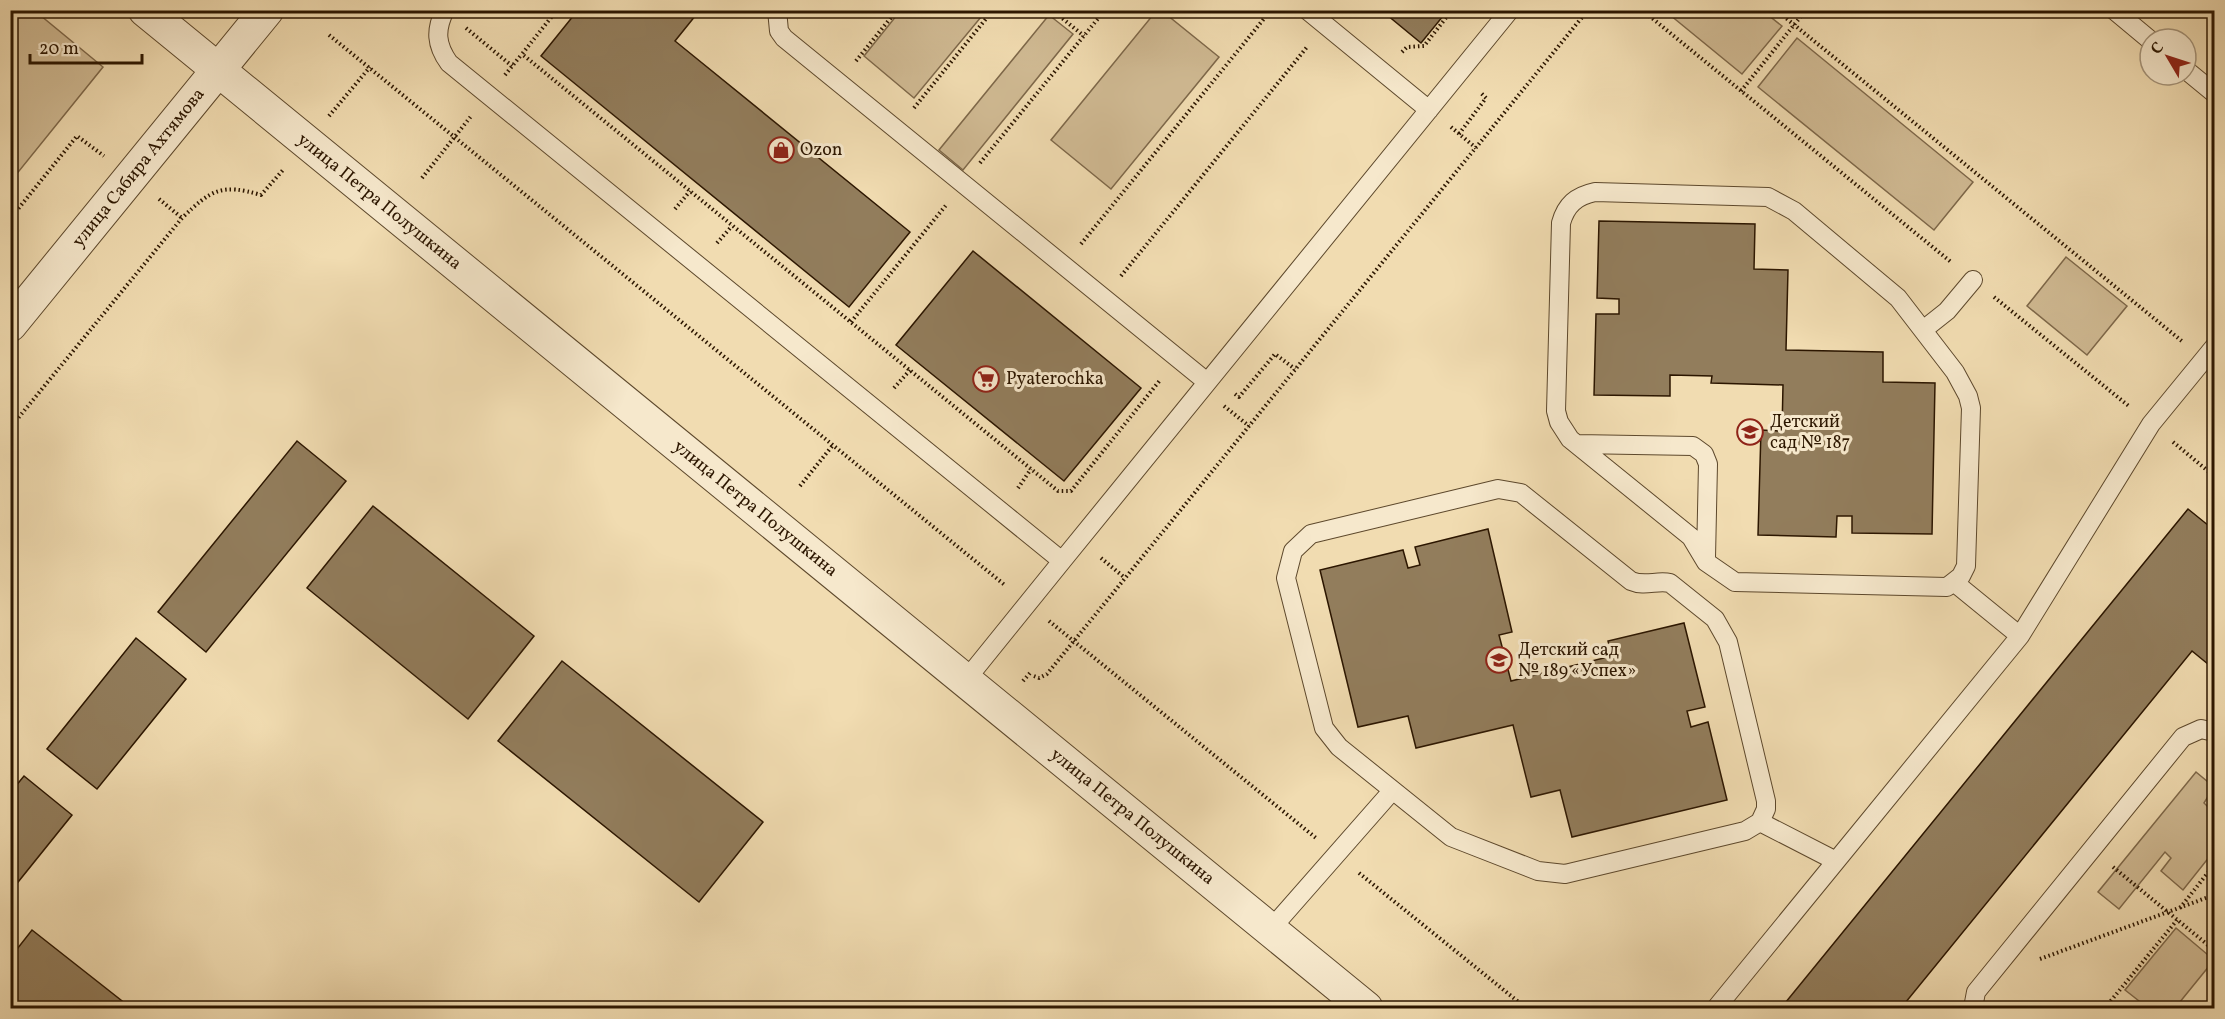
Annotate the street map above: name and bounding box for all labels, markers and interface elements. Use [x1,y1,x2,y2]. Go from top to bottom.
scale bar [30,27,142,65]
north arrow [2138,27,2198,87]
text: 20 m [39,37,79,62]
text: С [2146,38,2170,60]
street label: улица Сабира Ахтямова [67,83,211,253]
street label: улица Петра Полушкина [291,128,467,276]
shop icon: Ozon [766,135,796,165]
place label: Ozon [800,138,843,163]
supermarket icon: Pyaterochka [971,364,1001,394]
place label: Pyaterochka [1006,367,1104,392]
place label: Детский сад № 187 [1770,410,1850,456]
school or university icon: Детский сад № 187 [1735,417,1765,447]
street label: улица Петра Полушкина [667,435,843,583]
place label: Детский сад № 189 «Успех» [1518,638,1636,684]
school or university icon: Детский сад № 189 «Успех» [1484,645,1514,675]
street label: улица Петра Полушкина [1044,743,1220,891]

